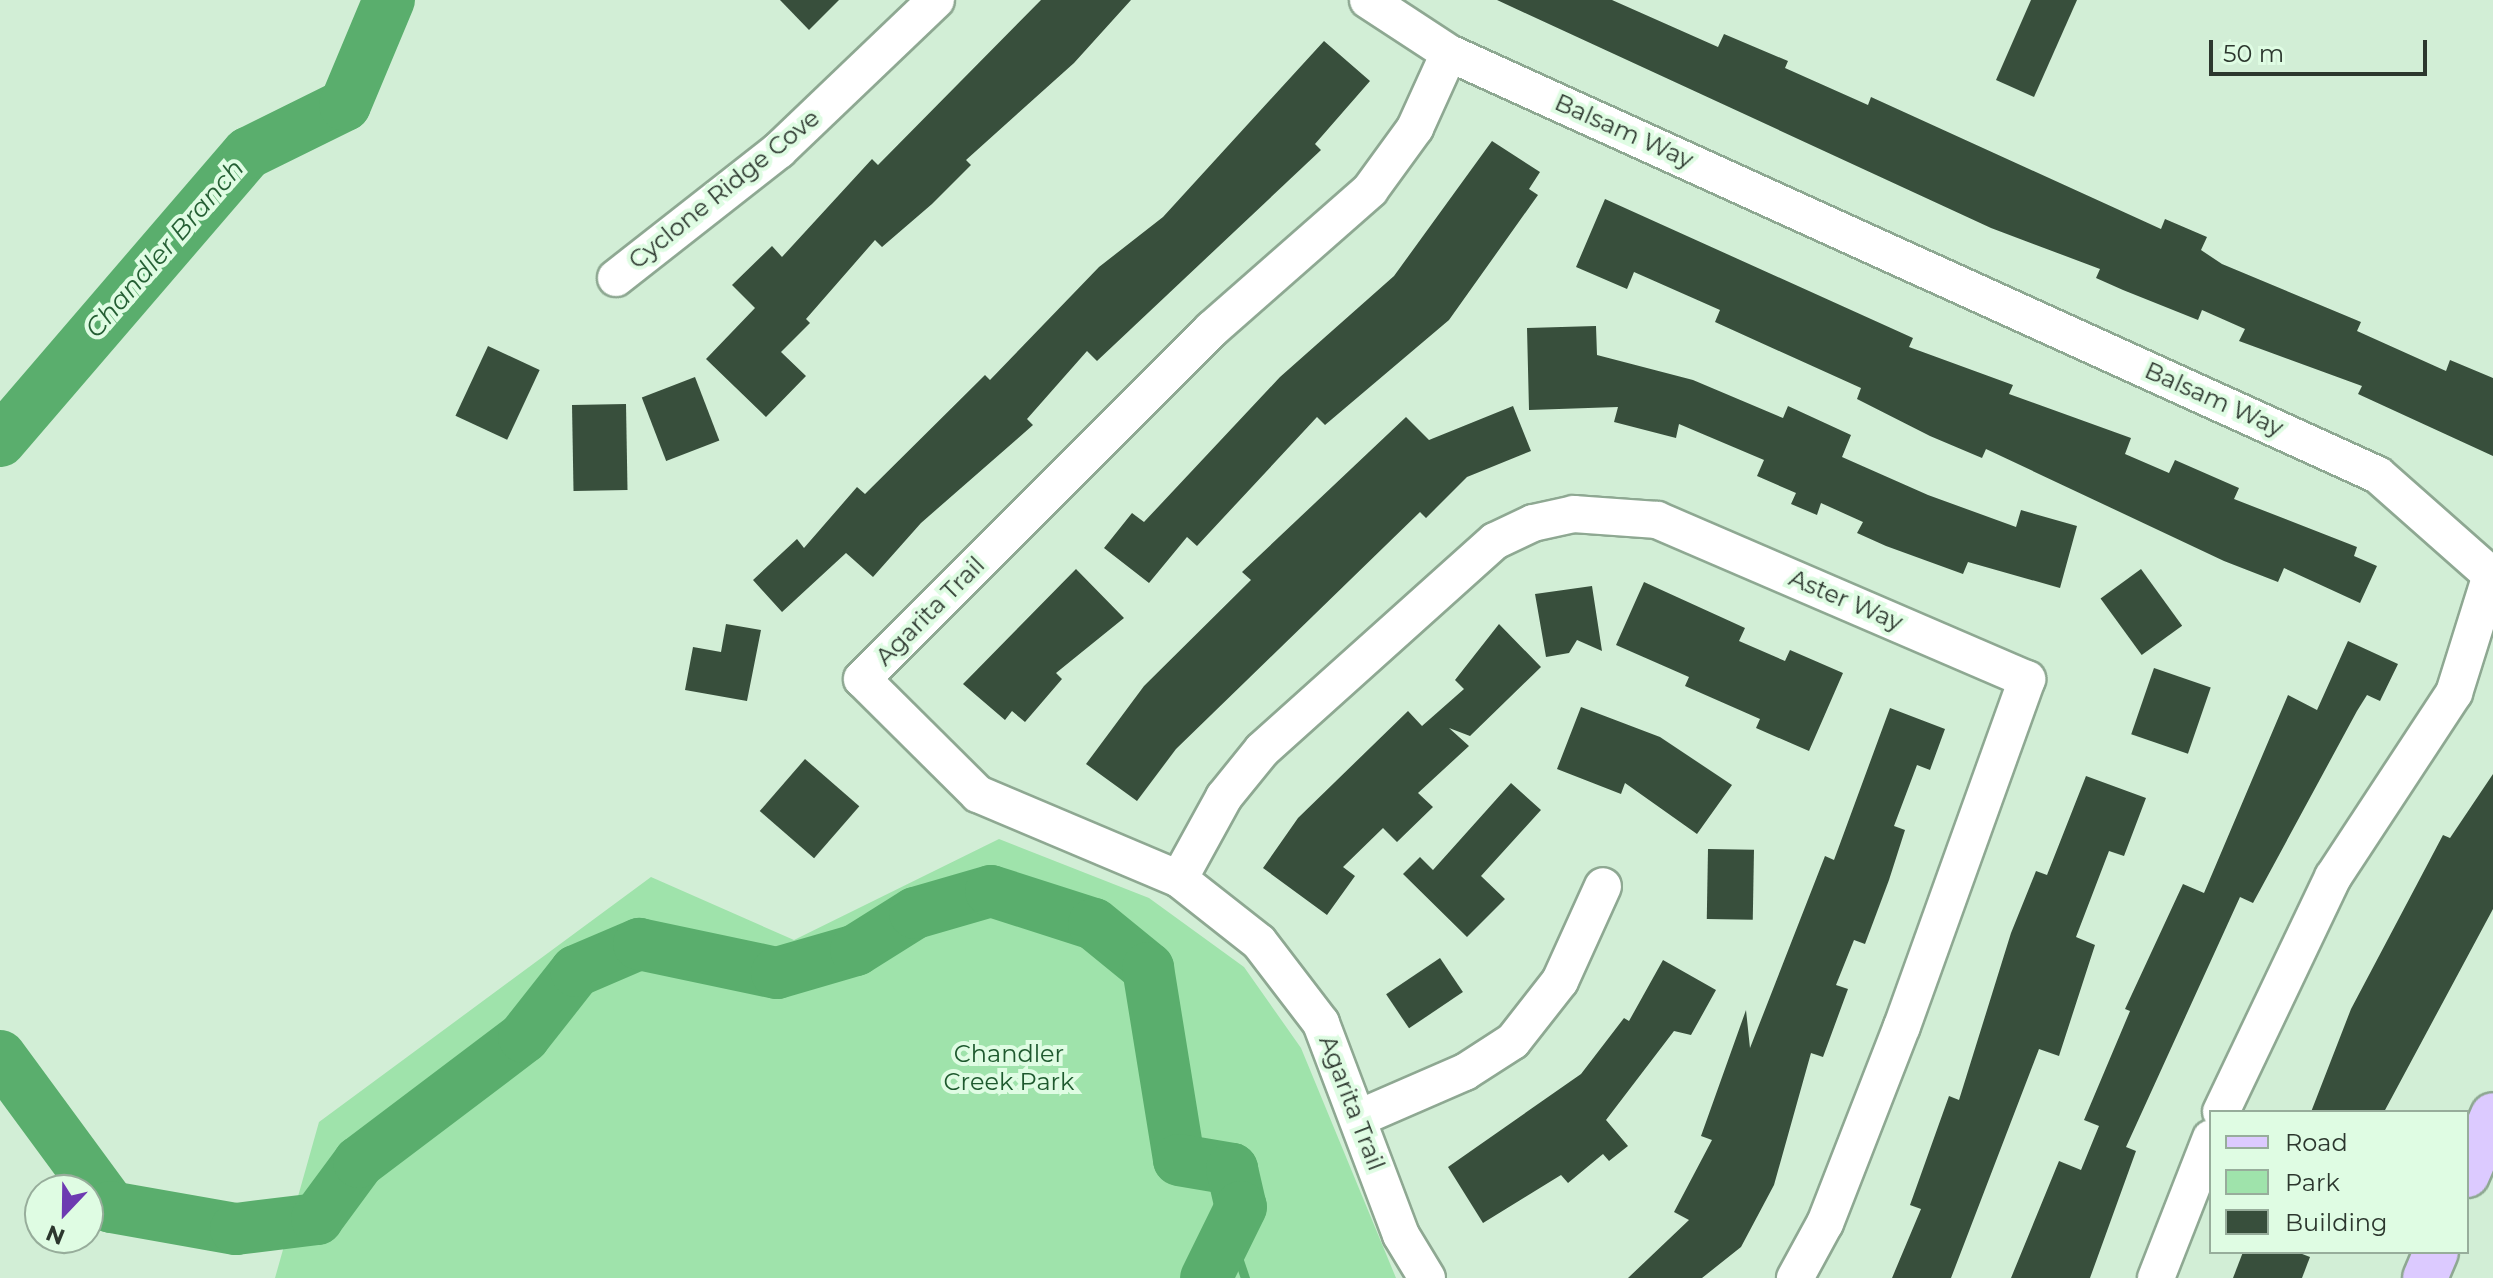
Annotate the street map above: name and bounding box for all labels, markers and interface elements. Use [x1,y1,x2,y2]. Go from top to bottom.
scale bar [2213,24,2431,74]
text: 50 m [2223,39,2284,68]
street label: Balsam Way [1550,88,1698,174]
street label: Cyclone Ridge Cove [623,103,825,275]
water label: Chandler Branch [79,154,251,344]
street label: Balsam Way [2140,356,2288,442]
street label: Agarita Trail [870,551,990,671]
street label: Aster Way [1785,563,1907,637]
street label: Agarita Trail [1313,1031,1391,1175]
park label: Chandler Creek Park [944,1040,1074,1096]
legend [2209,1110,2469,1254]
text: Road [2285,1128,2348,1157]
text: Park [2285,1168,2340,1197]
north arrow [24,1174,104,1254]
text: Building [2285,1208,2388,1237]
text: N [42,1219,69,1251]

